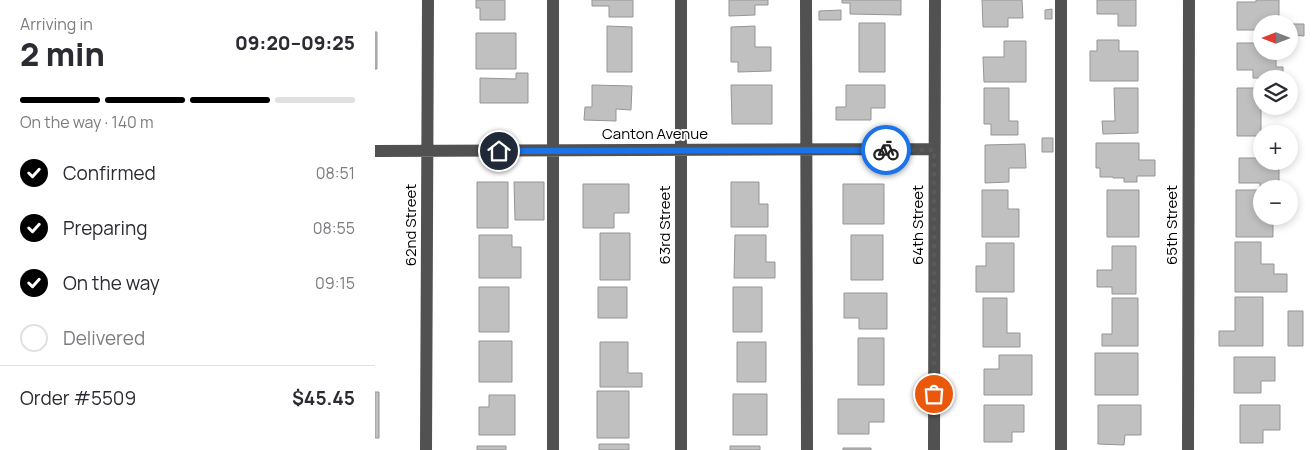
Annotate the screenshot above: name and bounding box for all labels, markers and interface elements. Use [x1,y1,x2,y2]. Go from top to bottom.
text: Arriving in [20,13,93,35]
north arrow [1253,15,1297,60]
map controls [1253,15,1298,225]
text: 09:20–09:25 [235,30,355,56]
text: 2 min [20,32,105,76]
button: layers [1253,70,1298,115]
text: On the way · 140 m [20,111,154,133]
street label: Canton Avenue [602,123,708,144]
courier [861,125,911,175]
button: + [1253,125,1298,170]
pin [478,130,520,172]
icon: bike [872,136,900,164]
icon: home [485,137,513,165]
icon: check [20,159,48,187]
text: Confirmed [63,160,156,186]
text: 08:51 [316,162,355,184]
button: − [1253,180,1298,225]
street label: 62nd Street [400,184,421,266]
street label: 64th Street [907,185,928,265]
street label: 65th Street [1161,185,1182,265]
street label: 63rd Street [654,186,675,264]
icon: check [20,214,48,242]
text: Preparing [63,215,148,241]
text: 08:55 [313,217,355,239]
icon: check [20,269,48,297]
text: On the way [63,270,160,296]
text: 09:15 [315,272,355,294]
text: Delivered [63,325,145,351]
pin [913,373,955,415]
icon: bag [920,380,948,408]
text: Order #5509 [20,385,136,411]
text: $45.45 [292,385,355,411]

